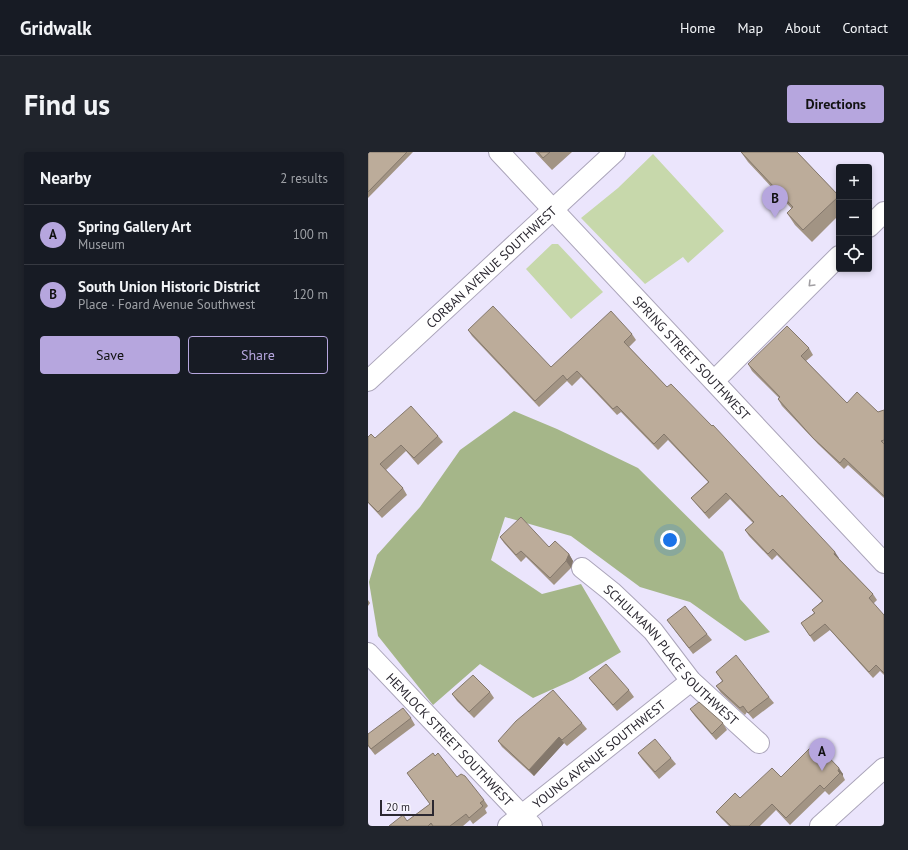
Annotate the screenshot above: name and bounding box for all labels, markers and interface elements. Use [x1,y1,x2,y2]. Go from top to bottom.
text: Gridwalk [20,16,92,40]
text: Home [680,19,715,37]
text: Map [737,19,763,37]
text: About [785,19,821,37]
text: Contact [843,19,888,37]
button: Directions [787,85,884,123]
text: Find us [24,86,110,123]
map controls [836,164,872,272]
button: + [836,164,872,200]
text: Nearby [40,167,91,189]
text: 2 results [280,170,328,187]
pin: B [762,185,788,218]
button: − [836,200,872,236]
street label: CORBAN AVENUE SOUTHWEST [422,202,560,331]
text: Spring Gallery Art [78,217,191,236]
text: A [49,226,57,243]
text: 100 m [293,226,328,243]
text: Museum [78,236,125,253]
button: locate [836,236,872,272]
text: South Union Historic District [78,277,260,296]
one-way arrow [808,279,816,287]
text: B [49,286,57,303]
text: 120 m [293,286,328,303]
street label: SPRING STREET SOUTHWEST [630,292,754,423]
text: Place · Foard Avenue Southwest [78,296,255,313]
button: Save [40,336,180,374]
button: Share [188,336,328,374]
your location [660,530,680,550]
street label: SCHULMANN PLACE SOUTHWEST [601,581,742,729]
street label: HEMLOCK STREET SOUTHWEST [383,669,517,810]
street label: YOUNG AVENUE SOUTHWEST [529,696,669,812]
pin: A [809,738,835,771]
scale bar [380,798,434,817]
text: 20 m [386,800,410,814]

